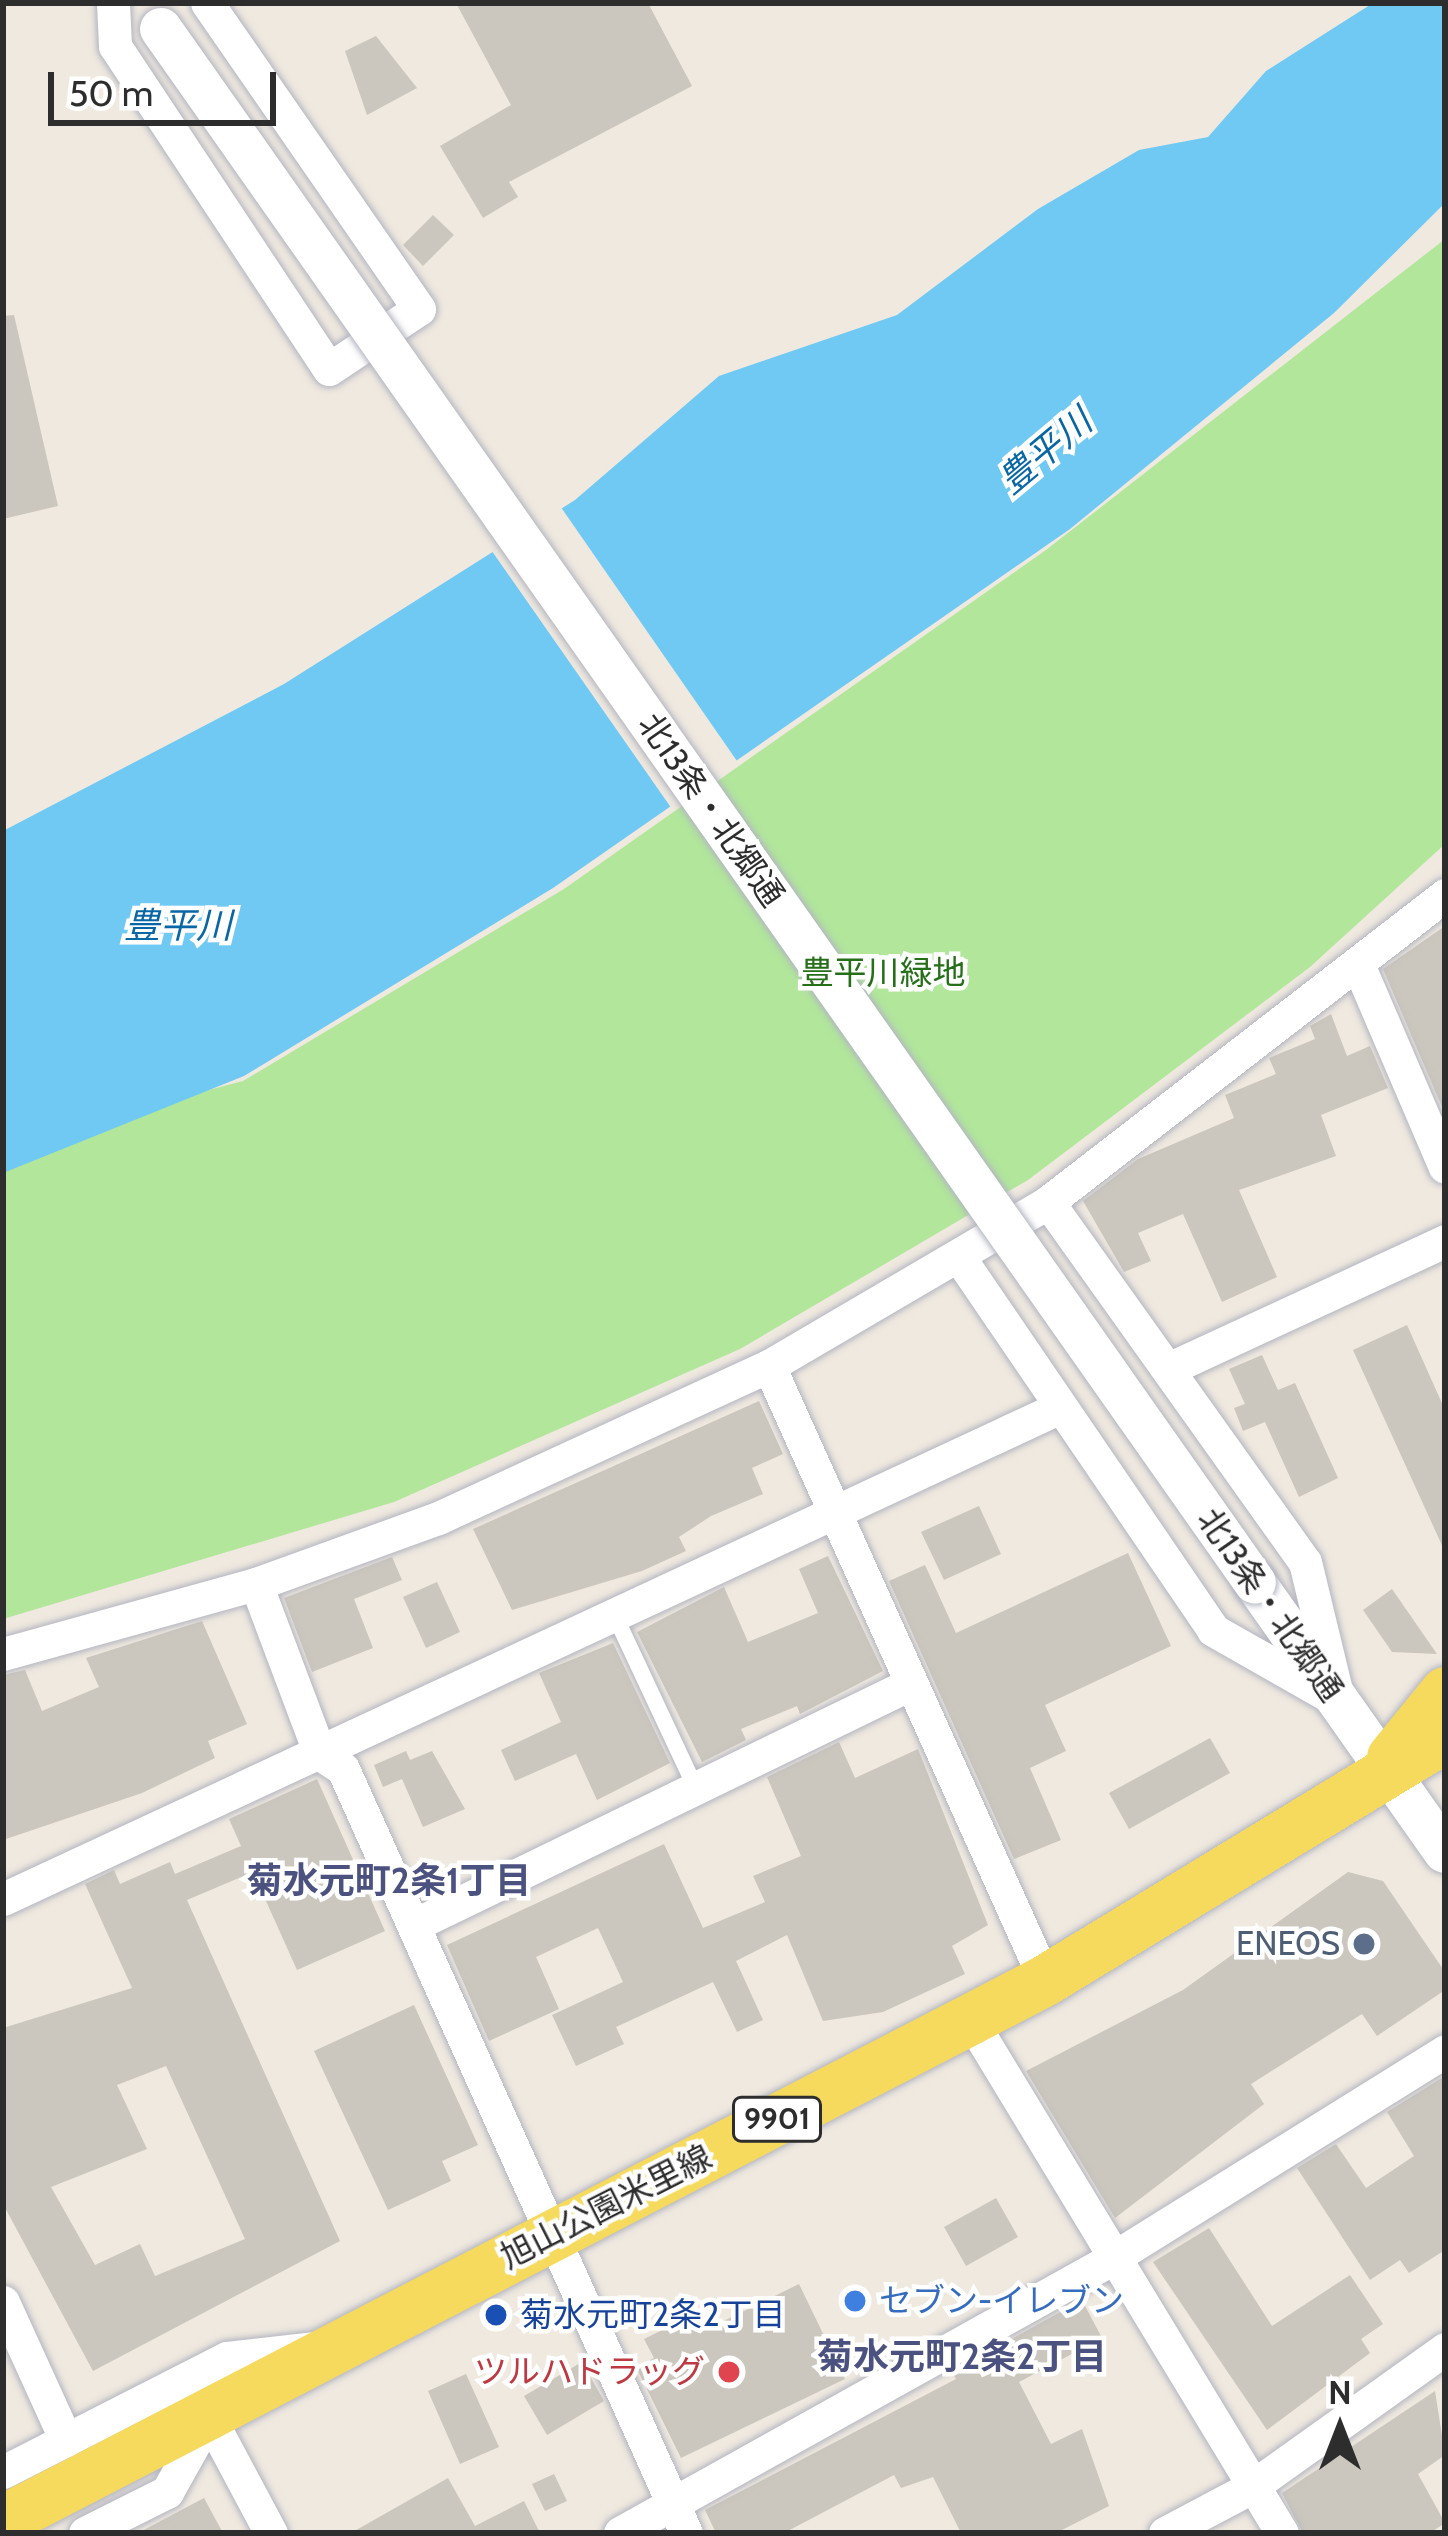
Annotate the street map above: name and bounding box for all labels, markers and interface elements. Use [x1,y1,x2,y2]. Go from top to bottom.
scale bar [54,48,282,122]
text: 50 m [69,71,153,115]
water label: 豊平川 [990,400,1100,502]
street label: 北13条・北郷通 [630,706,792,914]
water label: 豊平川 [124,904,232,948]
park label: 豊平川緑地 [801,953,965,993]
street label: 北13条・北郷通 [1189,1501,1351,1709]
district label: 菊水元町2条1丁目 [247,1859,531,1903]
place label: ENEOS [1236,1924,1340,1964]
marker: ENEOS [1351,1931,1377,1957]
road number: 9901 [732,2095,822,2143]
street label: 旭山公園米里線 [494,2137,718,2277]
place label: セブン-イレブン [879,2281,1124,2321]
marker: セブン-イレブン [842,2288,868,2314]
place label: 菊水元町2条2丁目 [520,2295,786,2335]
marker: 菊水元町2条2丁目 [483,2302,509,2328]
district label: 菊水元町2条2丁目 [817,2335,1107,2379]
place label: ツルハドラッグ [474,2352,705,2392]
marker: ツルハドラッグ [716,2359,742,2385]
north arrow [1280,2368,1400,2488]
text: N [1328,2372,1352,2412]

